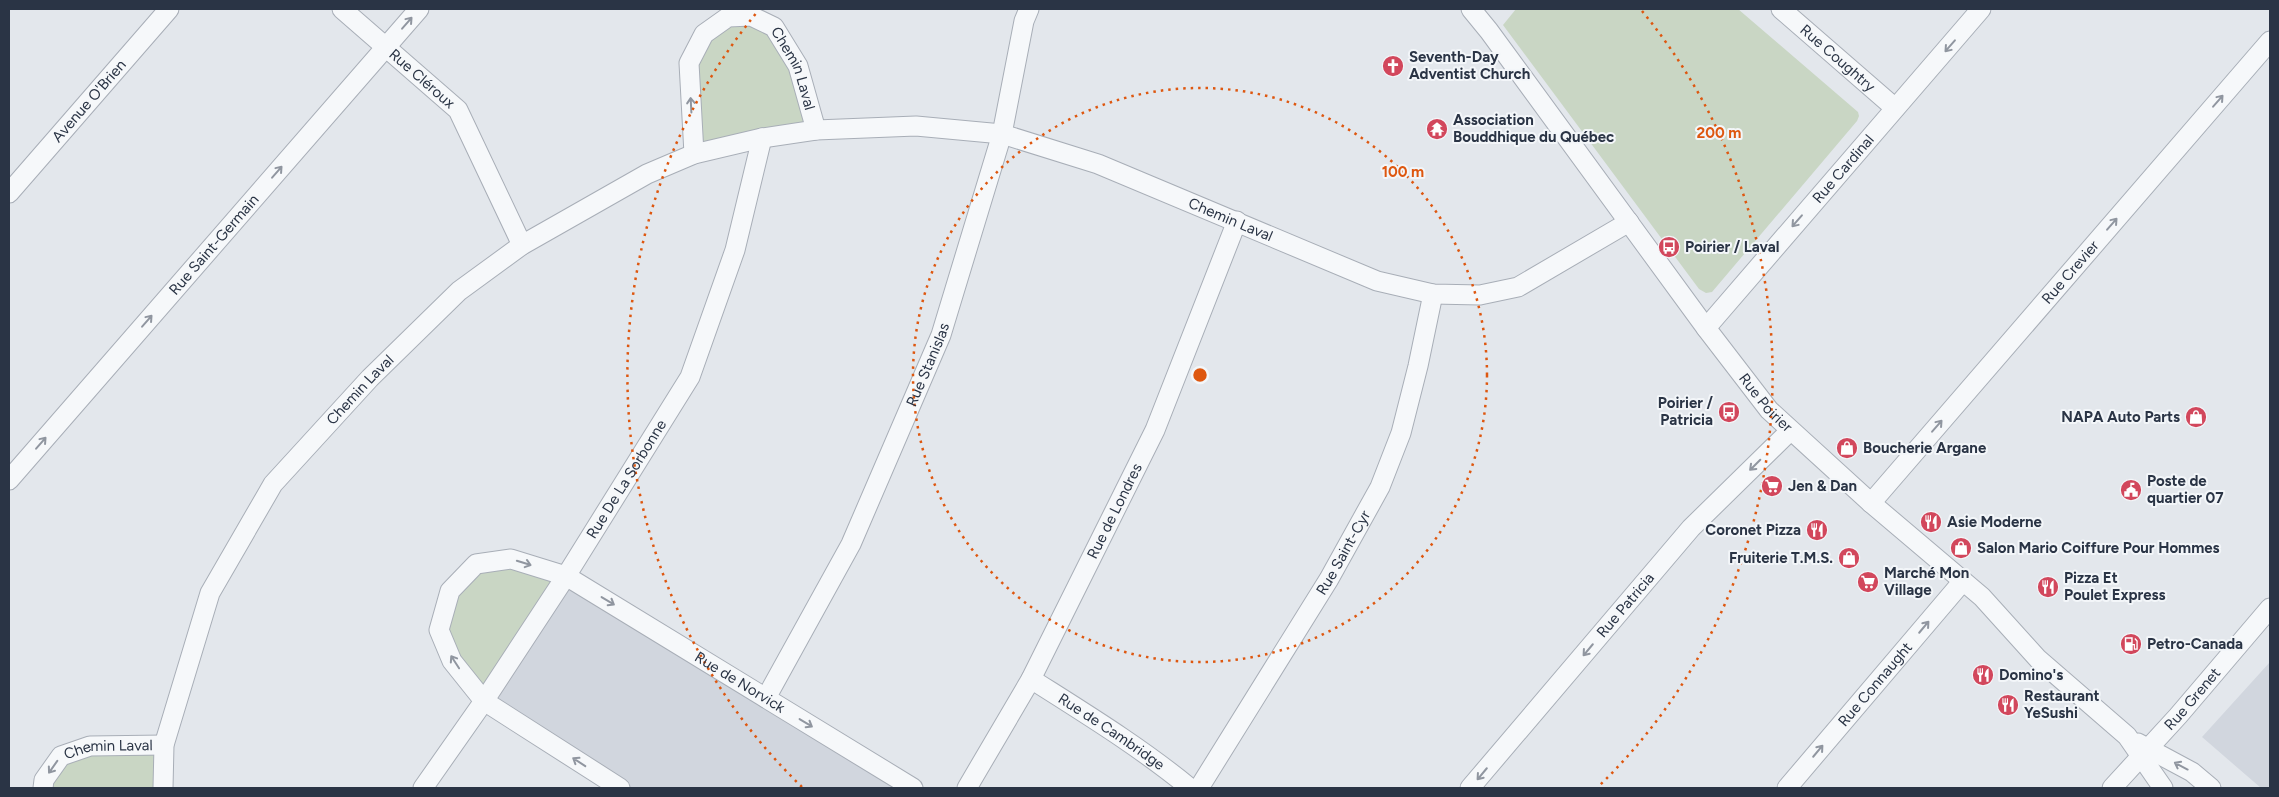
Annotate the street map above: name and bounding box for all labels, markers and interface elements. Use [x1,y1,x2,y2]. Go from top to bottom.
one-way arrow [401,16,413,29]
street label: Rue Coughtry [1796,21,1879,96]
street label: Chemin Laval [767,23,819,112]
one-way arrow [1944,39,1955,52]
street label: Rue Cléroux [385,45,459,112]
place label: Seventh-Day Adventist Church [1409,48,1530,83]
church icon: Seventh-Day Adventist Church [1381,54,1405,78]
street label: Avenue O'Brien [48,56,130,146]
one-way arrow [2213,95,2224,108]
one-way arrow [686,97,696,114]
place label: Association Bouddhique du Québec [1453,111,1614,146]
temple icon: Association Bouddhique du Québec [1425,117,1449,141]
text: 200 m [1697,124,1741,142]
street label: Rue Cardinal [1809,131,1878,207]
text: 100 m [1382,163,1424,181]
one-way arrow [271,165,283,178]
street label: Rue Saint-Germain [165,191,262,299]
street label: Chemin Laval [1186,194,1275,245]
one-way arrow [1791,215,1803,228]
one-way arrow [2106,218,2118,231]
bus stop icon: Poirier / Laval [1657,235,1681,259]
street label: Rue Crevier [2038,237,2103,308]
place label: Poirier / Laval [1685,238,1779,256]
one-way arrow [142,314,153,327]
street label: Rue Stanislas [902,321,953,409]
street label: Chemin Laval [323,351,397,429]
centre of rings [1191,366,1209,384]
street label: Rue Poirier [1735,370,1796,436]
place label: Poirier / Patricia [1658,394,1714,429]
bus stop icon: Poirier / Patricia [1717,400,1741,424]
shop icon: NAPA Auto Parts [2184,405,2208,429]
place label: NAPA Auto Parts [2061,408,2180,426]
street label: Rue De La Sorbonne [583,416,670,542]
one-way arrow [1931,420,1942,433]
shop icon: Boucherie Argane [1835,436,1859,460]
one-way arrow [35,437,47,450]
place label: Boucherie Argane [1863,439,1987,457]
one-way arrow [1749,459,1761,471]
street label: Rue de Londres [1083,460,1146,562]
place label: Poste de quartier 07 [2147,472,2224,507]
supermarket icon: Jen & Dan [1760,474,1784,498]
place label: Jen & Dan [1788,477,1857,495]
public building icon: Poste de quartier 07 [2119,478,2143,502]
street label: Rue Saint-Cyr [1312,507,1374,598]
restaurant icon: Asie Moderne [1919,510,1943,534]
place label: Asie Moderne [1947,513,2043,531]
restaurant icon: Coronet Pizza [1805,518,1829,542]
place label: Coronet Pizza [1705,521,1801,539]
shop icon: Salon Mario Coiffure Pour Hommes [1949,536,1973,560]
place label: Salon Mario Coiffure Pour Hommes [1977,539,2220,557]
shop icon: Fruiterie T.M.S. [1837,546,1861,570]
place label: Fruiterie T.M.S. [1729,549,1833,567]
one-way arrow [515,558,531,568]
place label: Marché Mon Village [1884,564,1969,599]
street label: Rue Patricia [1593,569,1658,641]
place label: Pizza Et Poulet Express [2064,569,2166,604]
supermarket icon: Marché Mon Village [1856,570,1880,594]
restaurant icon: Pizza Et Poulet Express [2036,575,2060,599]
one-way arrow [600,597,614,607]
one-way arrow [1918,621,1929,634]
fuel station icon: Petro-Canada [2119,632,2143,656]
place label: Petro-Canada [2147,635,2243,653]
street label: Rue Connaught [1834,638,1916,730]
one-way arrow [1582,643,1593,656]
street label: Rue de Norvick [691,648,789,717]
one-way arrow [449,656,459,670]
restaurant icon: Domino's [1971,663,1995,687]
street label: Rue Grenet [2161,664,2224,734]
place label: Domino's [1999,666,2063,684]
place label: Restaurant YeSushi [2024,687,2100,722]
street label: Rue de Cambridge [1055,690,1168,774]
restaurant icon: Restaurant YeSushi [1996,693,2020,717]
one-way arrow [799,717,813,728]
street label: Chemin Laval [62,736,153,763]
one-way arrow [1813,745,1824,758]
one-way arrow [573,757,587,767]
one-way arrow [48,760,58,774]
one-way arrow [2174,761,2189,770]
one-way arrow [1477,767,1488,780]

